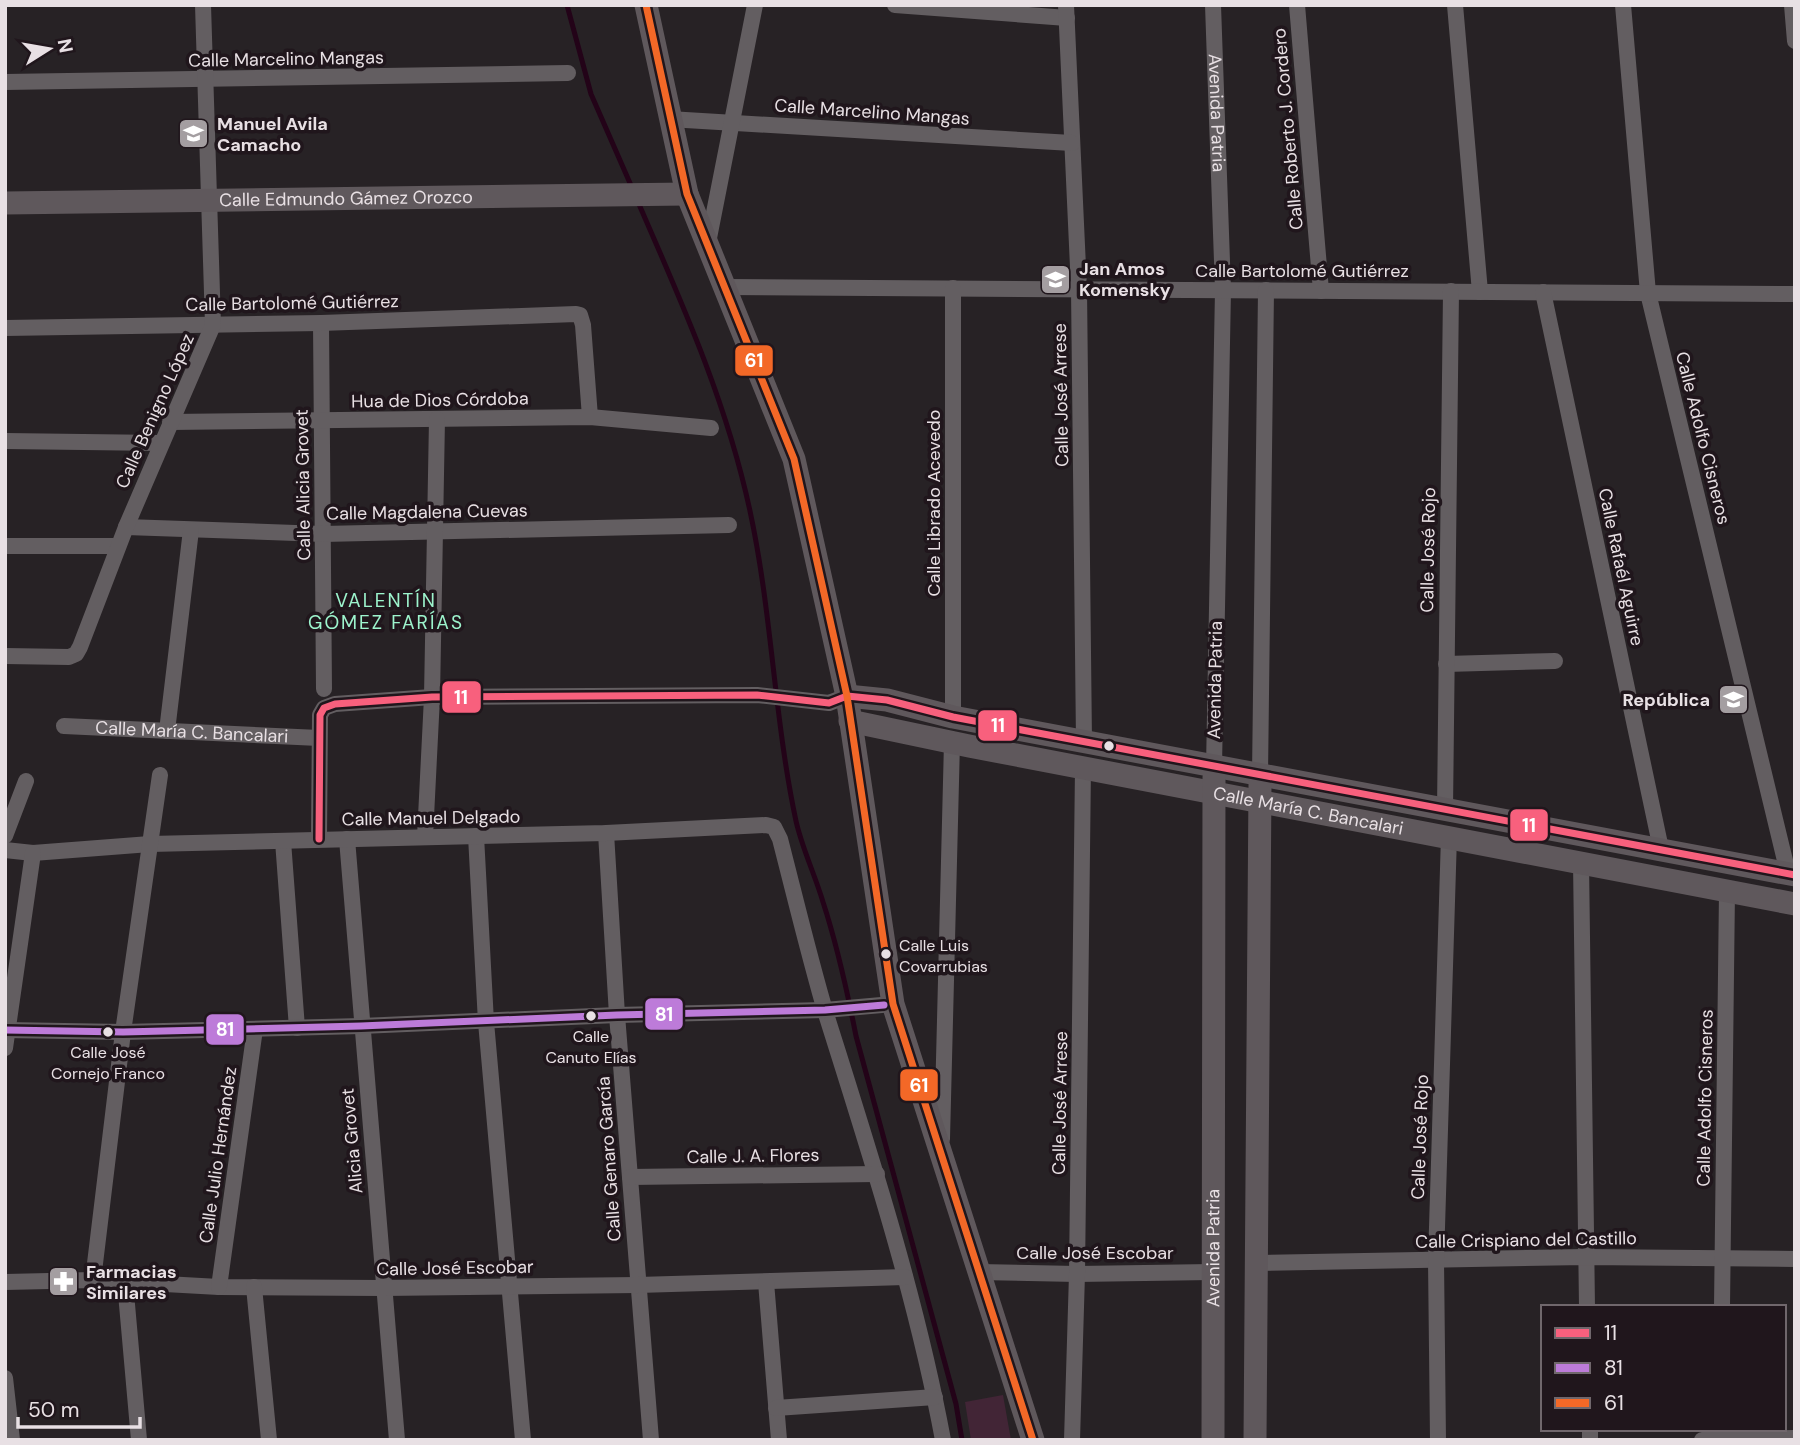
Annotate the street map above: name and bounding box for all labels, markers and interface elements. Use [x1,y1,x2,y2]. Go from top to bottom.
north arrow [14,14,84,84]
street label: Calle Roberto J. Cordero [1267,27,1309,231]
text: N [52,37,79,55]
street label: Calle Marcelino Mangas [188,45,384,73]
street label: Avenida Patria [1203,53,1231,172]
street label: Calle Marcelino Mangas [774,93,970,131]
place label: Manuel Avila Camacho [217,112,328,157]
school or university icon: Manuel Avila Camacho [177,117,211,151]
street label: Calle Edmundo Gámez Orozco [219,185,473,212]
place label: Jan Amos Komensky [1079,257,1171,302]
street label: Calle Bartolomé Gutiérrez [1195,259,1409,283]
school or university icon: Jan Amos Komensky [1039,262,1073,296]
street label: Calle Bartolomé Gutiérrez [185,289,399,317]
street label: Calle José Arrese [1048,323,1074,467]
street label: Calle Benigno López [110,330,200,492]
line badge: 61 [734,344,774,377]
text: 61 [745,348,763,373]
street label: Calle Adolfo Cisneros [1670,349,1736,527]
street label: Hua de Dios Córdoba [351,386,529,414]
street label: Calle Alicia Grovet [290,409,316,561]
street label: Calle Librado Acevedo [922,410,946,596]
street label: Calle Rafaél Aguirre [1593,486,1649,648]
street label: Calle José Rojo [1415,487,1441,613]
street label: Calle Magdalena Cuevas [326,498,528,526]
district label: VALENTÍN GÓMEZ FARÍAS [308,588,464,635]
street label: Avenida Patria [1202,621,1228,739]
line badge: 11 [441,680,482,714]
school or university icon: República [1716,683,1750,717]
text: 11 [454,685,468,710]
place label: República [1622,688,1710,712]
line badge: 11 [977,709,1018,742]
text: 11 [991,713,1005,738]
street label: Calle María C. Bancalari [95,715,289,749]
unlabelled marker [1102,739,1116,753]
street label: Calle María C. Bancalari [1211,781,1405,841]
street label: Calle Manuel Delgado [341,804,521,832]
line badge: 11 [1509,808,1549,842]
text: 11 [1522,813,1536,838]
place label: Calle Luis Covarrubias [899,935,988,977]
marker: Calle Luis Covarrubias [879,947,893,961]
line badge: 81 [644,997,684,1031]
text: 81 [655,1002,673,1027]
marker: Calle Canuto Elías [584,1009,598,1023]
street label: Calle Adolfo Cisneros [1691,1009,1719,1187]
line badge: 81 [205,1013,245,1046]
text: 81 [216,1017,234,1042]
marker: Calle José Cornejo Franco [101,1025,115,1039]
place label: Calle Canuto Elías [545,1026,637,1068]
street label: Calle José Arrese [1047,1031,1073,1175]
place label: Calle José Cornejo Franco [51,1042,165,1084]
street label: Calle Julio Hernández [194,1065,242,1245]
line badge: 61 [899,1068,939,1102]
text: 61 [910,1073,928,1098]
street label: Calle José Rojo [1406,1074,1434,1200]
street label: Calle Genaro García [591,1076,627,1242]
street label: Alicia Grovet [335,1087,369,1195]
street label: Calle J. A. Flores [686,1143,820,1169]
street label: Avenida Patria [1201,1189,1225,1307]
street label: Calle Crispiano del Castillo [1415,1226,1637,1254]
street label: Calle José Escobar [1016,1241,1174,1265]
street label: Calle José Escobar [376,1255,534,1281]
place label: Farmacias Similares [86,1260,177,1305]
pharmacy icon: Farmacias Similares [46,1265,80,1299]
legend [1541,1305,1786,1431]
text: 11 [1604,1319,1617,1347]
text: 81 [1604,1354,1623,1382]
scale bar [18,1386,140,1430]
text: 61 [1604,1389,1624,1417]
text: 50 m [28,1396,79,1424]

